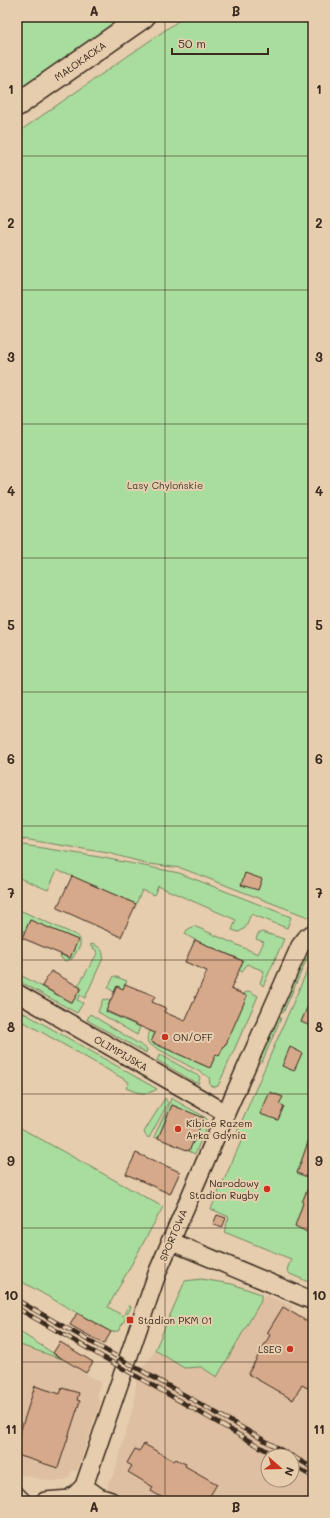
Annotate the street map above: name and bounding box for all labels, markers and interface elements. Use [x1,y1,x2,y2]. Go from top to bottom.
text: A [89,2,99,19]
text: B [232,2,241,19]
scale bar [172,30,268,56]
text: 50 m [178,35,206,51]
street label: MAŁOKACKA [51,38,109,84]
text: 1 [8,80,14,97]
text: 1 [316,80,322,97]
text: 2 [7,214,15,231]
text: 2 [315,214,323,231]
text: 3 [7,348,15,365]
text: 3 [315,348,323,365]
park label: Lasy Chylońskie [127,478,203,492]
text: 4 [7,482,15,499]
text: 4 [315,482,323,499]
text: 5 [7,616,15,633]
text: 5 [315,616,323,633]
text: 6 [7,750,15,767]
text: 6 [315,750,323,767]
text: 7 [7,884,15,901]
text: 7 [315,884,323,901]
text: 8 [7,1018,15,1035]
text: 8 [315,1018,323,1035]
place label: ON/OFF [173,1030,213,1044]
street label: OLIMPIJSKA [91,1032,151,1074]
marker: ON/OFF [160,1032,170,1042]
place label: Kibice Razem Arka Gdynia [186,1116,252,1142]
marker: Kibice Razem Arka Gdynia [173,1124,183,1134]
text: 9 [7,1152,15,1169]
text: 9 [315,1152,323,1169]
place label: Narodowy Stadion Rugby [189,1176,259,1202]
marker: Narodowy Stadion Rugby [262,1184,272,1194]
street label: SPORTOWA [156,1207,190,1263]
text: 10 [4,1286,18,1303]
text: 10 [312,1286,326,1303]
place label: Stadion PKM 01 [138,1313,212,1327]
marker: Stadion PKM 01 [125,1315,135,1325]
place label: LSEG [258,1342,283,1356]
marker: LSEG [285,1344,295,1354]
text: 11 [5,1420,17,1437]
text: 11 [313,1420,325,1437]
north arrow [260,1448,300,1488]
text: N [281,1465,298,1478]
text: A [89,1498,99,1515]
text: B [232,1498,241,1515]

